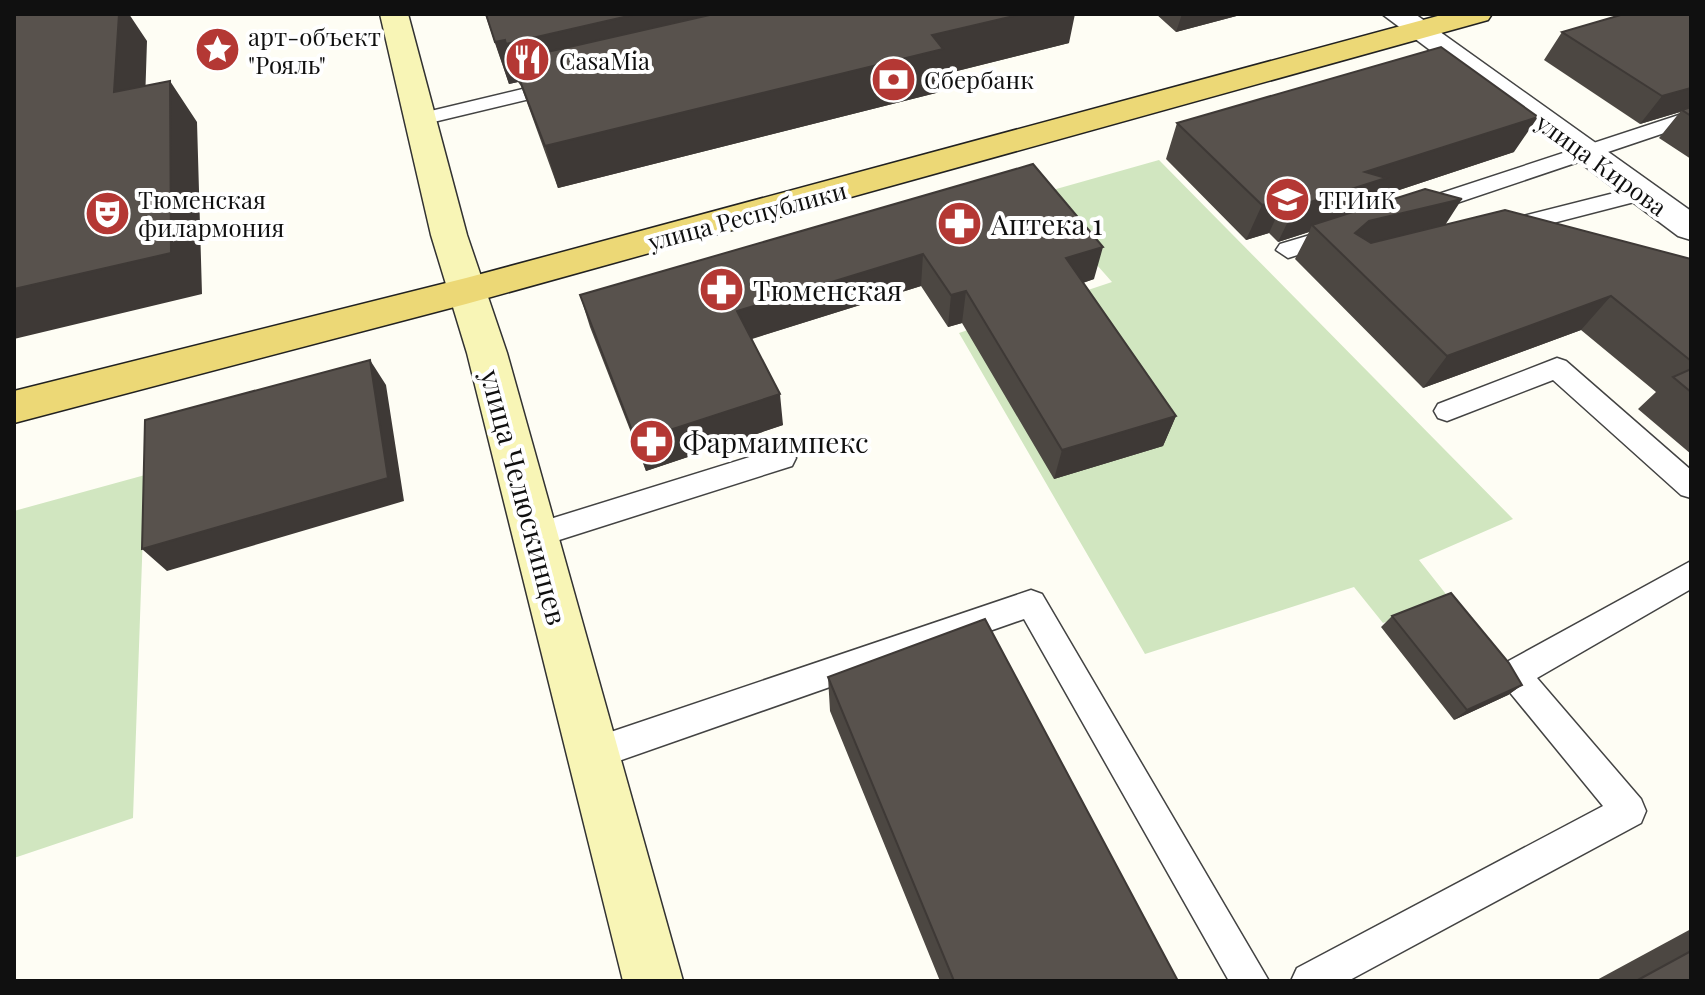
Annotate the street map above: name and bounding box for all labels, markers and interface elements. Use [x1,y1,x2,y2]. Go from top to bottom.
place label: арт-объект "Рояль" [248,20,381,80]
place icon: арт-объект "Рояль" [193,26,241,74]
restaurant icon: CasaMia [504,36,552,84]
place label: CasaMia [559,44,650,76]
bank icon: Сбербанк [869,55,917,103]
place label: Сбербанк [924,63,1034,95]
street label: улица Кирова [1529,105,1674,222]
street label: улица Республики [643,173,850,257]
school or university icon: ТГИиК [1264,175,1312,223]
place label: Тюменская филармония [138,183,284,243]
place label: ТГИиК [1319,183,1397,215]
theatre icon: Тюменская филармония [83,189,131,237]
pharmacy icon: Аптека 1 [936,199,984,247]
place label: Аптека 1 [990,205,1103,242]
pharmacy icon: Тюменская [698,265,746,313]
place label: Тюменская [753,271,902,308]
street label: улица Челюскинцев [473,364,577,629]
pharmacy icon: Фармаимпекс [628,417,676,465]
place label: Фармаимпекс [683,423,869,460]

